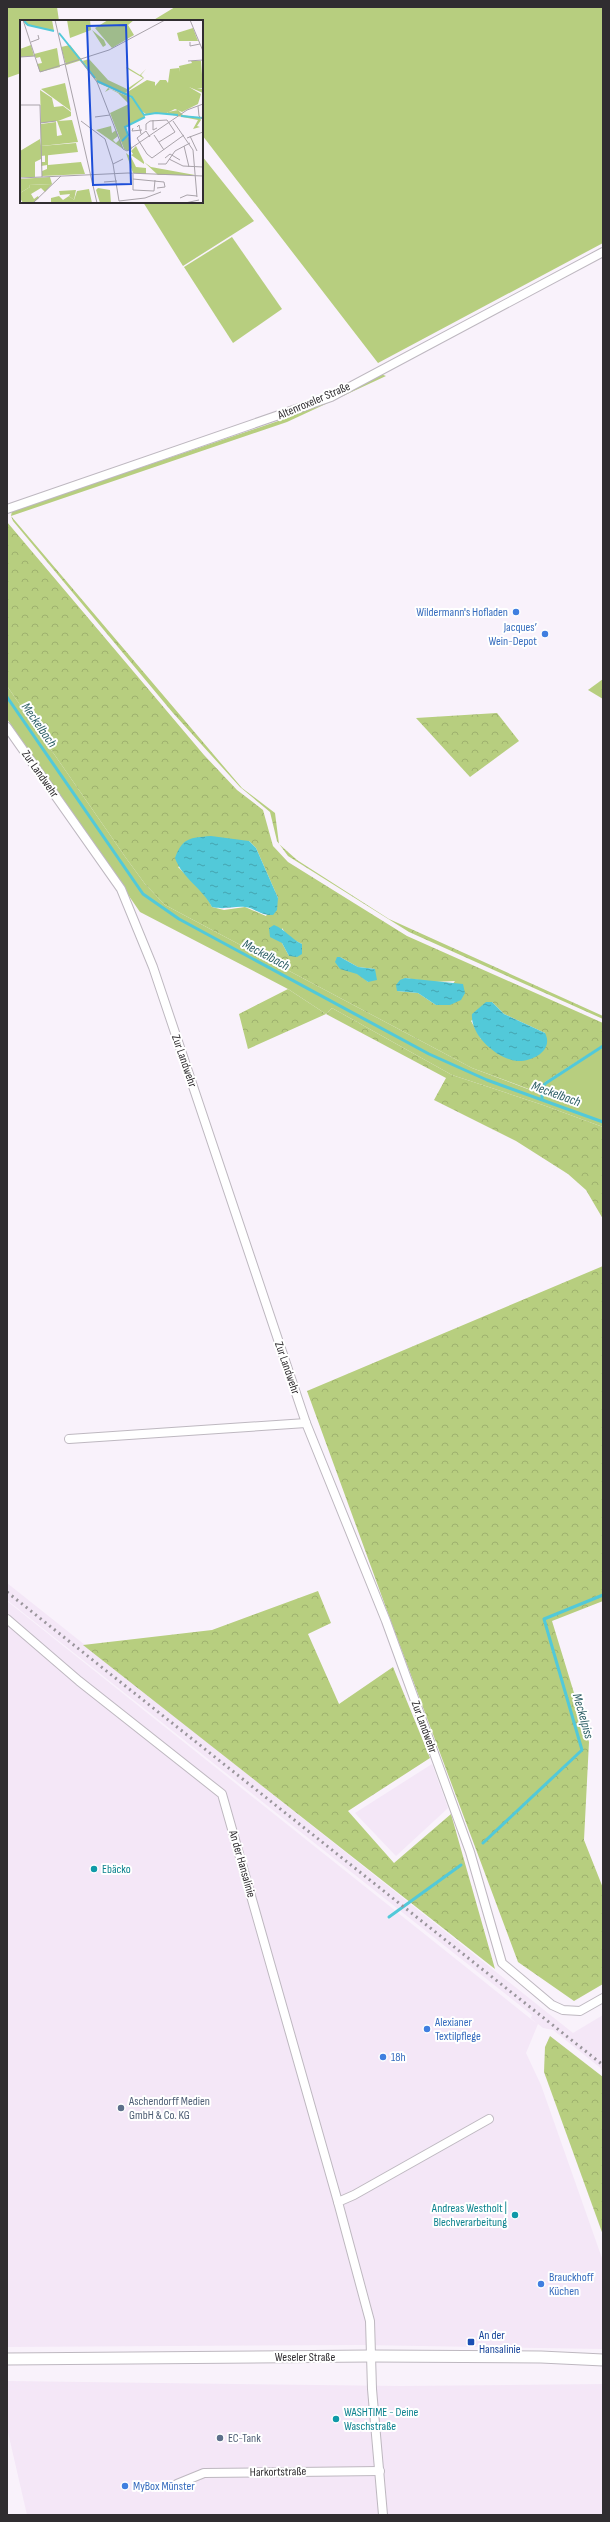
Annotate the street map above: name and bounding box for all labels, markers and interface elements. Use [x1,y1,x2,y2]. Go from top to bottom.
inset map [20,20,203,203]
street label: Altenroxeler Straße [275,379,353,423]
place label: Wildermann's Hofladen [416,605,508,620]
marker: Wildermann's Hofladen [511,607,521,617]
place label: Jacques’ Wein-Depot [488,620,537,649]
marker: Jacques’ Wein-Depot [540,629,550,639]
water label: Meckelbach [18,700,60,751]
street label: Zur Landwehr [18,747,62,801]
water label: Meckelbach [240,936,293,974]
street label: Zur Landwehr [168,1033,200,1090]
water label: Meckelbach [529,1078,583,1110]
street label: Zur Landwehr [271,1340,303,1397]
water label: Meckelpiss [569,1691,597,1741]
street label: Zur Landwehr [408,1699,441,1756]
street label: An der Hansalinie [225,1828,259,1900]
place label: Ebäcko [102,1862,131,1877]
marker: Ebäcko [89,1864,99,1874]
place label: Alexianer Textilpflege [434,2015,481,2044]
marker: Alexianer Textilpflege [422,2024,432,2034]
place label: 18h [391,2050,406,2065]
marker: 18h [378,2052,388,2062]
place label: Aschendorff Medien GmbH & Co. KG [128,2094,210,2123]
marker: Aschendorff Medien GmbH & Co. KG [116,2103,126,2113]
place label: Andreas Westholt | Blechverarbeitung [431,2201,507,2230]
marker: Andreas Westholt | Blechverarbeitung [510,2210,520,2220]
place label: Brauckhoff Küchen [549,2270,594,2299]
marker: Brauckhoff Küchen [536,2279,546,2289]
place label: An der Hansalinie [478,2328,521,2357]
marker: An der Hansalinie [466,2337,476,2347]
street label: Weseler Straße [275,2350,335,2365]
place label: WASHTIME - Deine Waschstraße [344,2405,419,2434]
marker: WASHTIME - Deine Waschstraße [331,2414,341,2424]
place label: EC-Tank [228,2431,261,2446]
marker: EC-Tank [215,2433,225,2443]
street label: Harkortstraße [250,2464,306,2480]
place label: MyBox Münster [133,2479,195,2494]
marker: MyBox Münster [120,2481,130,2491]

